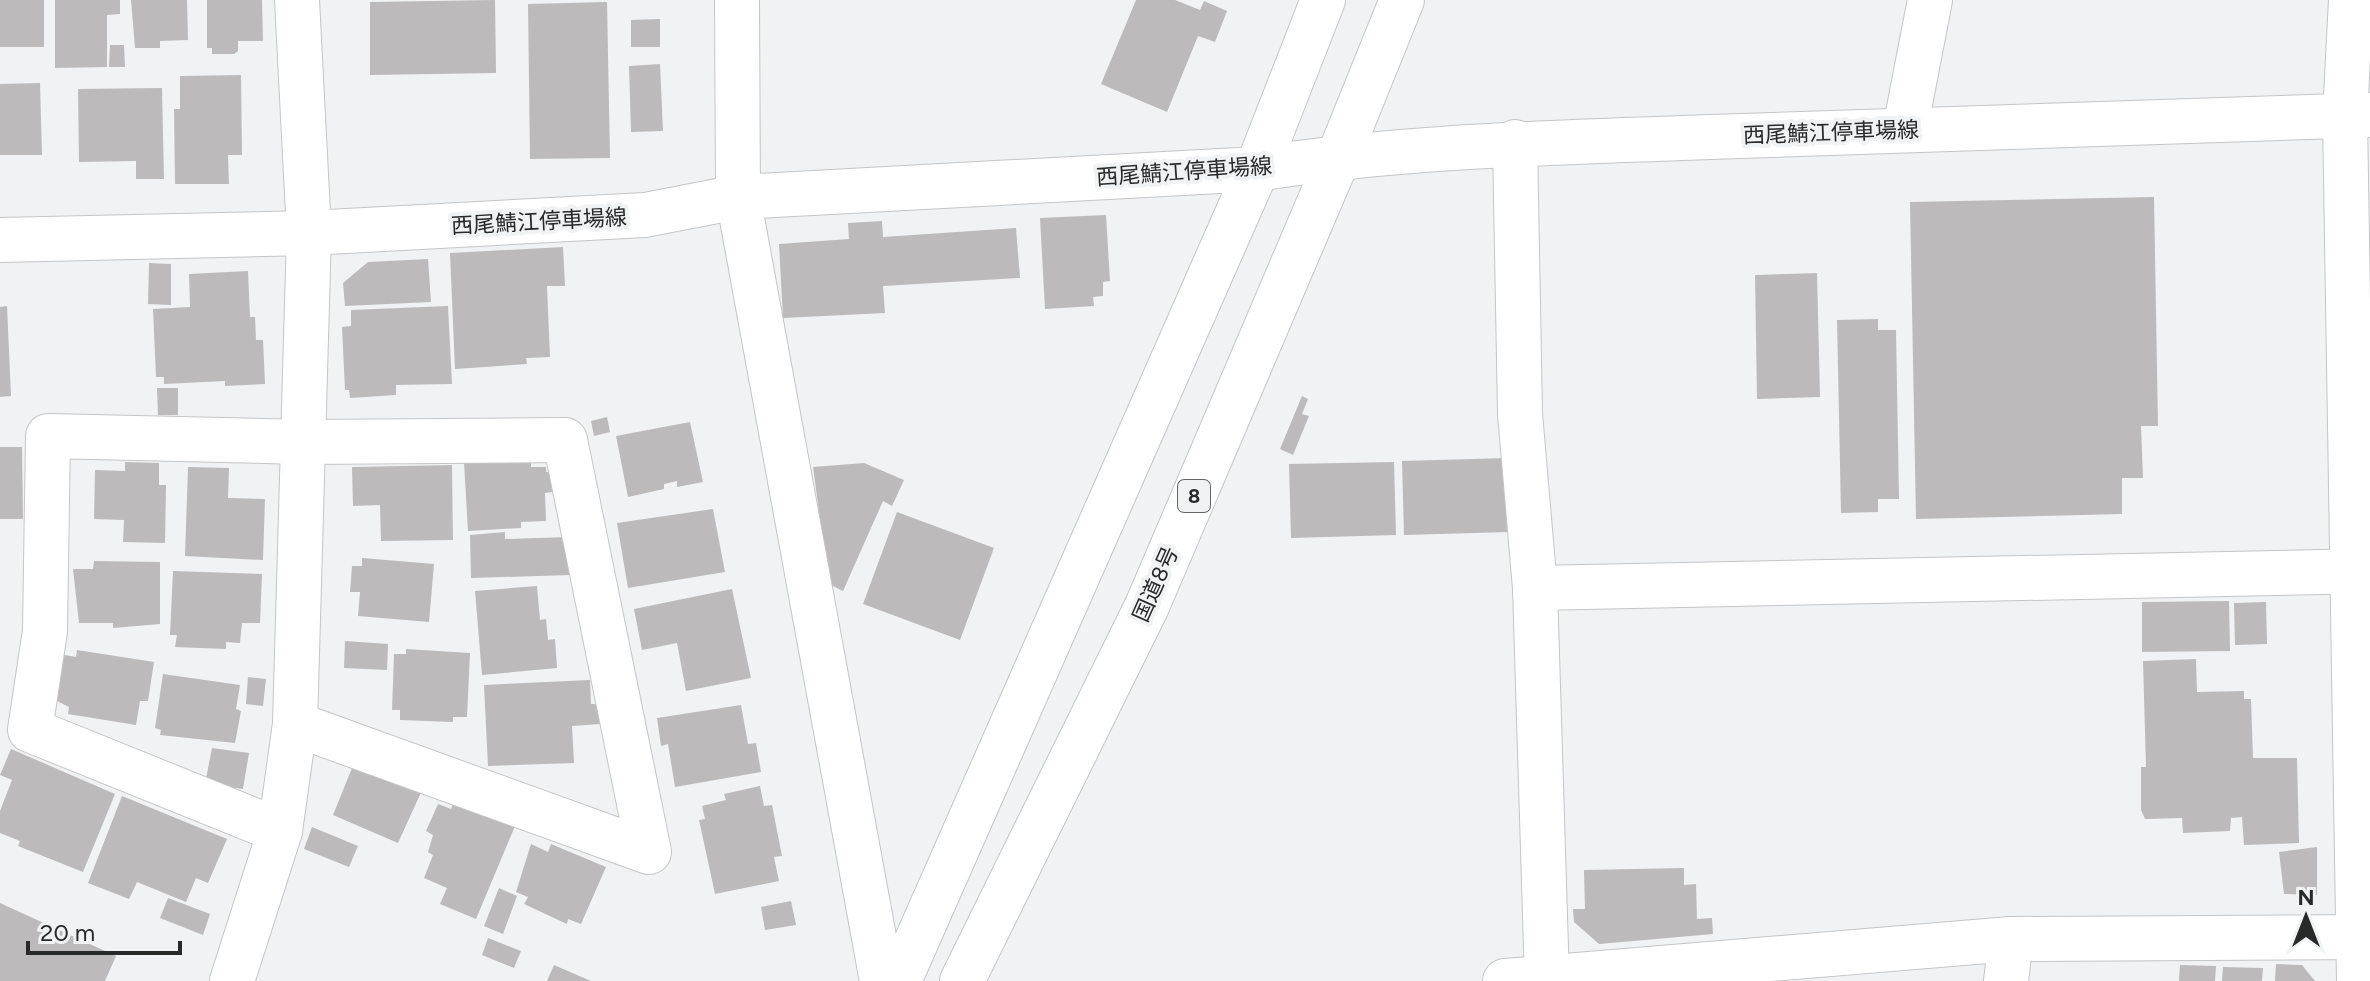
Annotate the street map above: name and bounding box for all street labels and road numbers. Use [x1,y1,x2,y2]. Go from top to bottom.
street label: 西尾鯖江停車場線 [1743,116,1919,149]
street label: 西尾鯖江停車場線 [1095,152,1273,191]
street label: 西尾鯖江停車場線 [450,203,628,240]
road number: 8 [1178,480,1210,512]
street label: 国道8号 [1127,542,1184,626]

